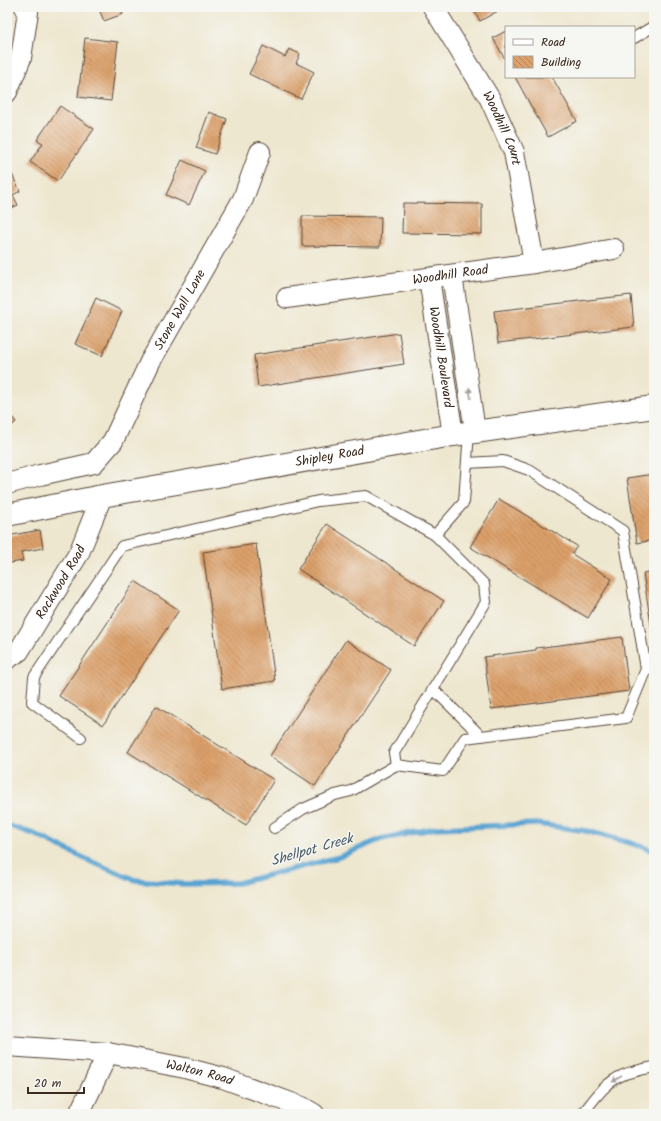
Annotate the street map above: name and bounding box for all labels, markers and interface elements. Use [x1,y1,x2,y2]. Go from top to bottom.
legend [505,26,635,78]
text: Road [541,33,566,52]
text: Building [541,53,581,72]
street label: Woodhill Court [477,87,527,168]
street label: Woodhill Road [411,259,490,291]
street label: Stone Wall Lane [148,265,211,354]
street label: Woodhill Boulevard [423,305,459,410]
one-way arrow [467,387,473,399]
street label: Shipley Road [294,440,366,473]
street label: Rockwood Road [30,542,92,623]
water label: Shellpot Creek [268,827,358,872]
street label: Walton Road [164,1054,237,1092]
scale bar [28,1069,84,1095]
text: 20 m [34,1074,62,1093]
one-way arrow [612,1075,622,1083]

